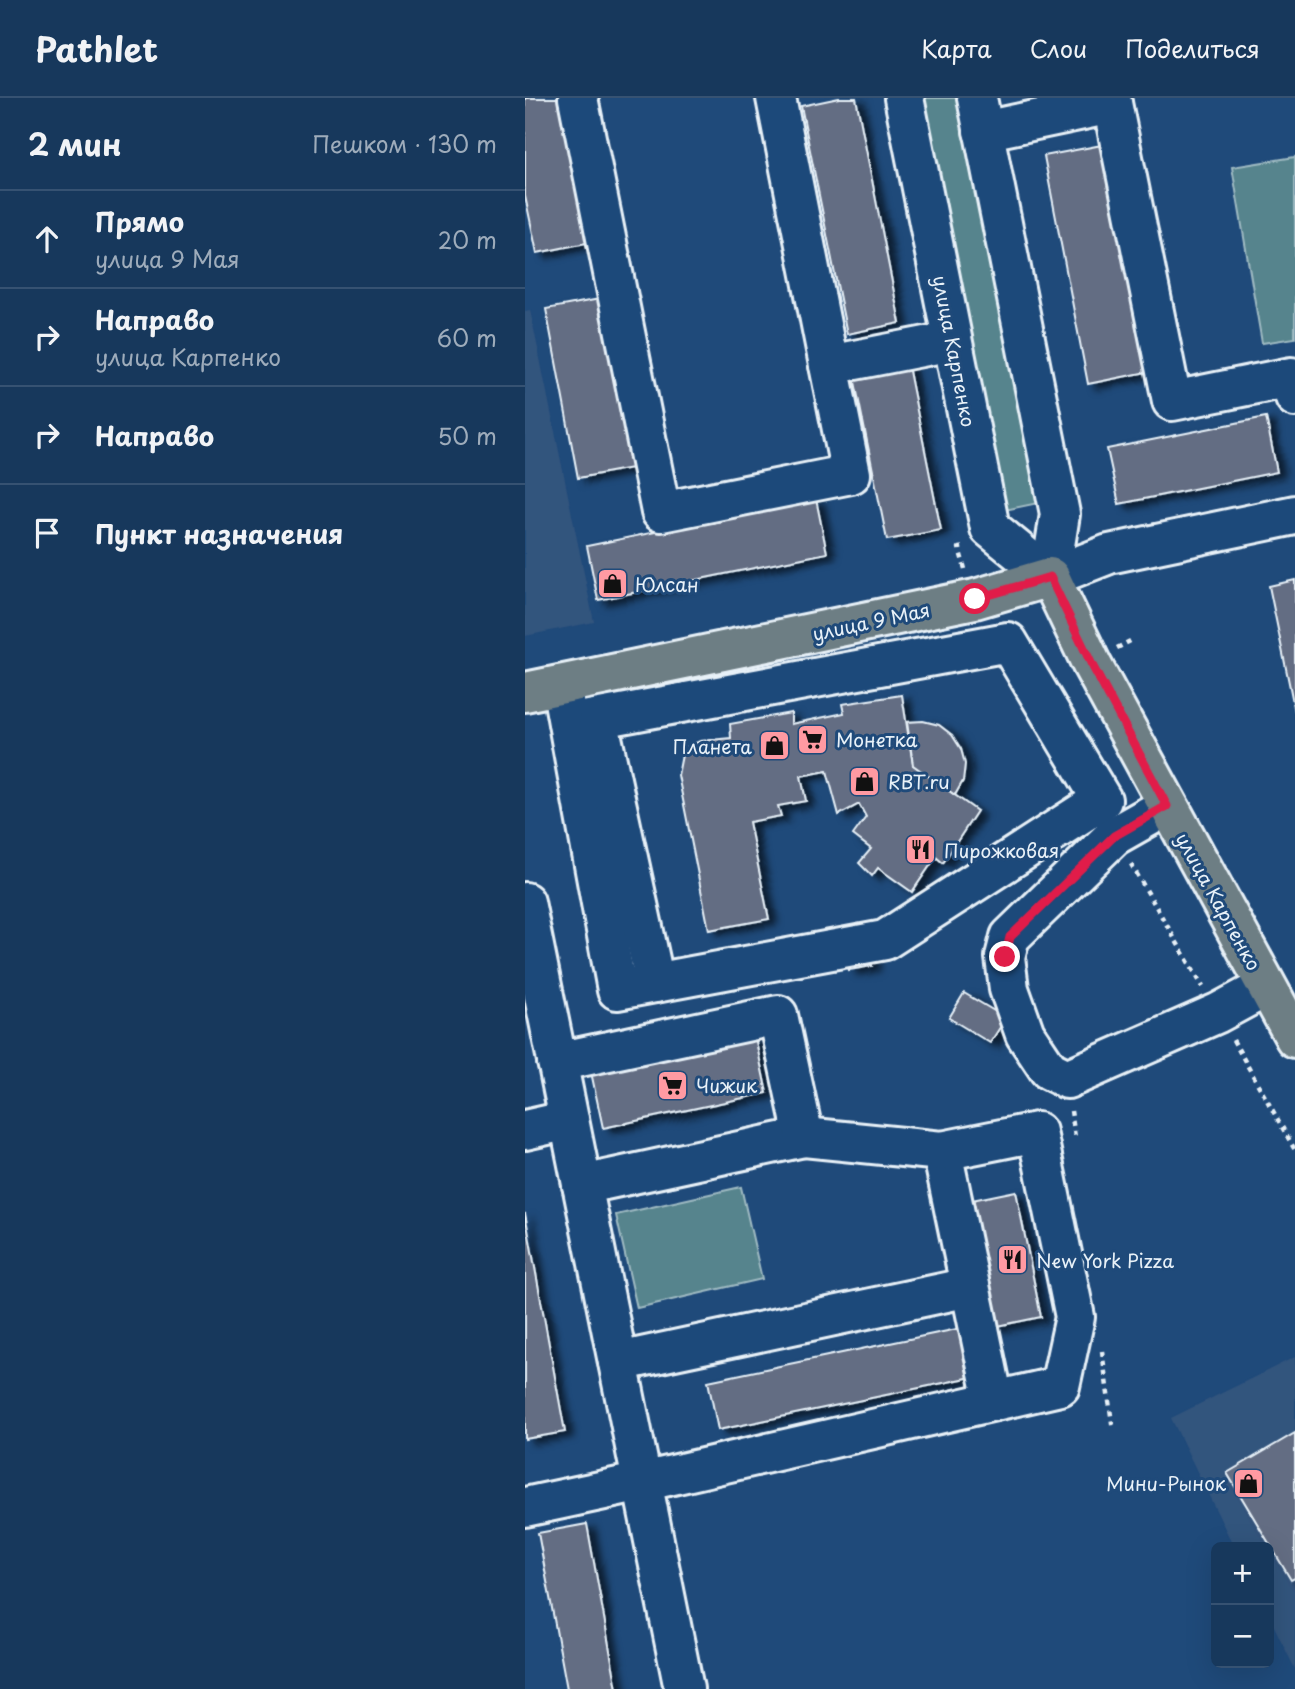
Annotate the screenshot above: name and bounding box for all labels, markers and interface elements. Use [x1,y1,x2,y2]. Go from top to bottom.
text: Pathlet [35,23,158,73]
text: Карта [921,30,992,66]
text: Слои [1030,30,1087,66]
text: Поделиться [1125,30,1260,66]
text: 2 мин [28,121,122,166]
text: Пешком · 130 m [312,126,497,161]
text: Прямо [95,202,184,241]
icon: ahead [28,220,66,258]
text: 20 m [438,222,497,257]
text: улица 9 Мая [95,241,240,276]
street label: улица Карпенко [927,273,983,429]
text: Направо [95,300,214,339]
icon: right [28,318,66,356]
text: 60 m [437,320,497,355]
text: улица Карпенко [95,339,281,374]
icon: right [28,416,66,454]
text: Направо [95,416,214,455]
text: 50 m [437,418,497,453]
icon: arrive [28,514,66,552]
text: Пункт назначения [95,514,343,553]
shop icon: Юлсан [595,567,629,601]
place label: Юлсан [635,570,698,598]
route start [959,583,990,614]
street label: улица 9 Мая [810,595,932,647]
supermarket icon: Монетка [796,722,830,756]
place label: Монетка [836,725,917,753]
shop icon: Планета [758,729,792,763]
place label: Планета [673,732,752,760]
shop icon: RBT.ru [848,764,882,798]
place label: RBT.ru [888,767,950,795]
street label: улица Карпенко [1169,827,1269,975]
restaurant icon: Пирожковая [904,833,938,867]
place label: Пирожковая [944,836,1059,864]
route end [989,941,1020,972]
supermarket icon: Чижик [656,1068,690,1102]
place label: Чижик [696,1071,758,1099]
restaurant icon: New York Pizza [996,1243,1030,1277]
place label: New York Pizza [1036,1246,1174,1274]
shop icon: Мини-Рынок [1232,1466,1266,1500]
place label: Мини-Рынок [1106,1469,1227,1497]
map controls [1211,1542,1274,1668]
button: + [1211,1542,1274,1605]
button: − [1211,1605,1274,1668]

